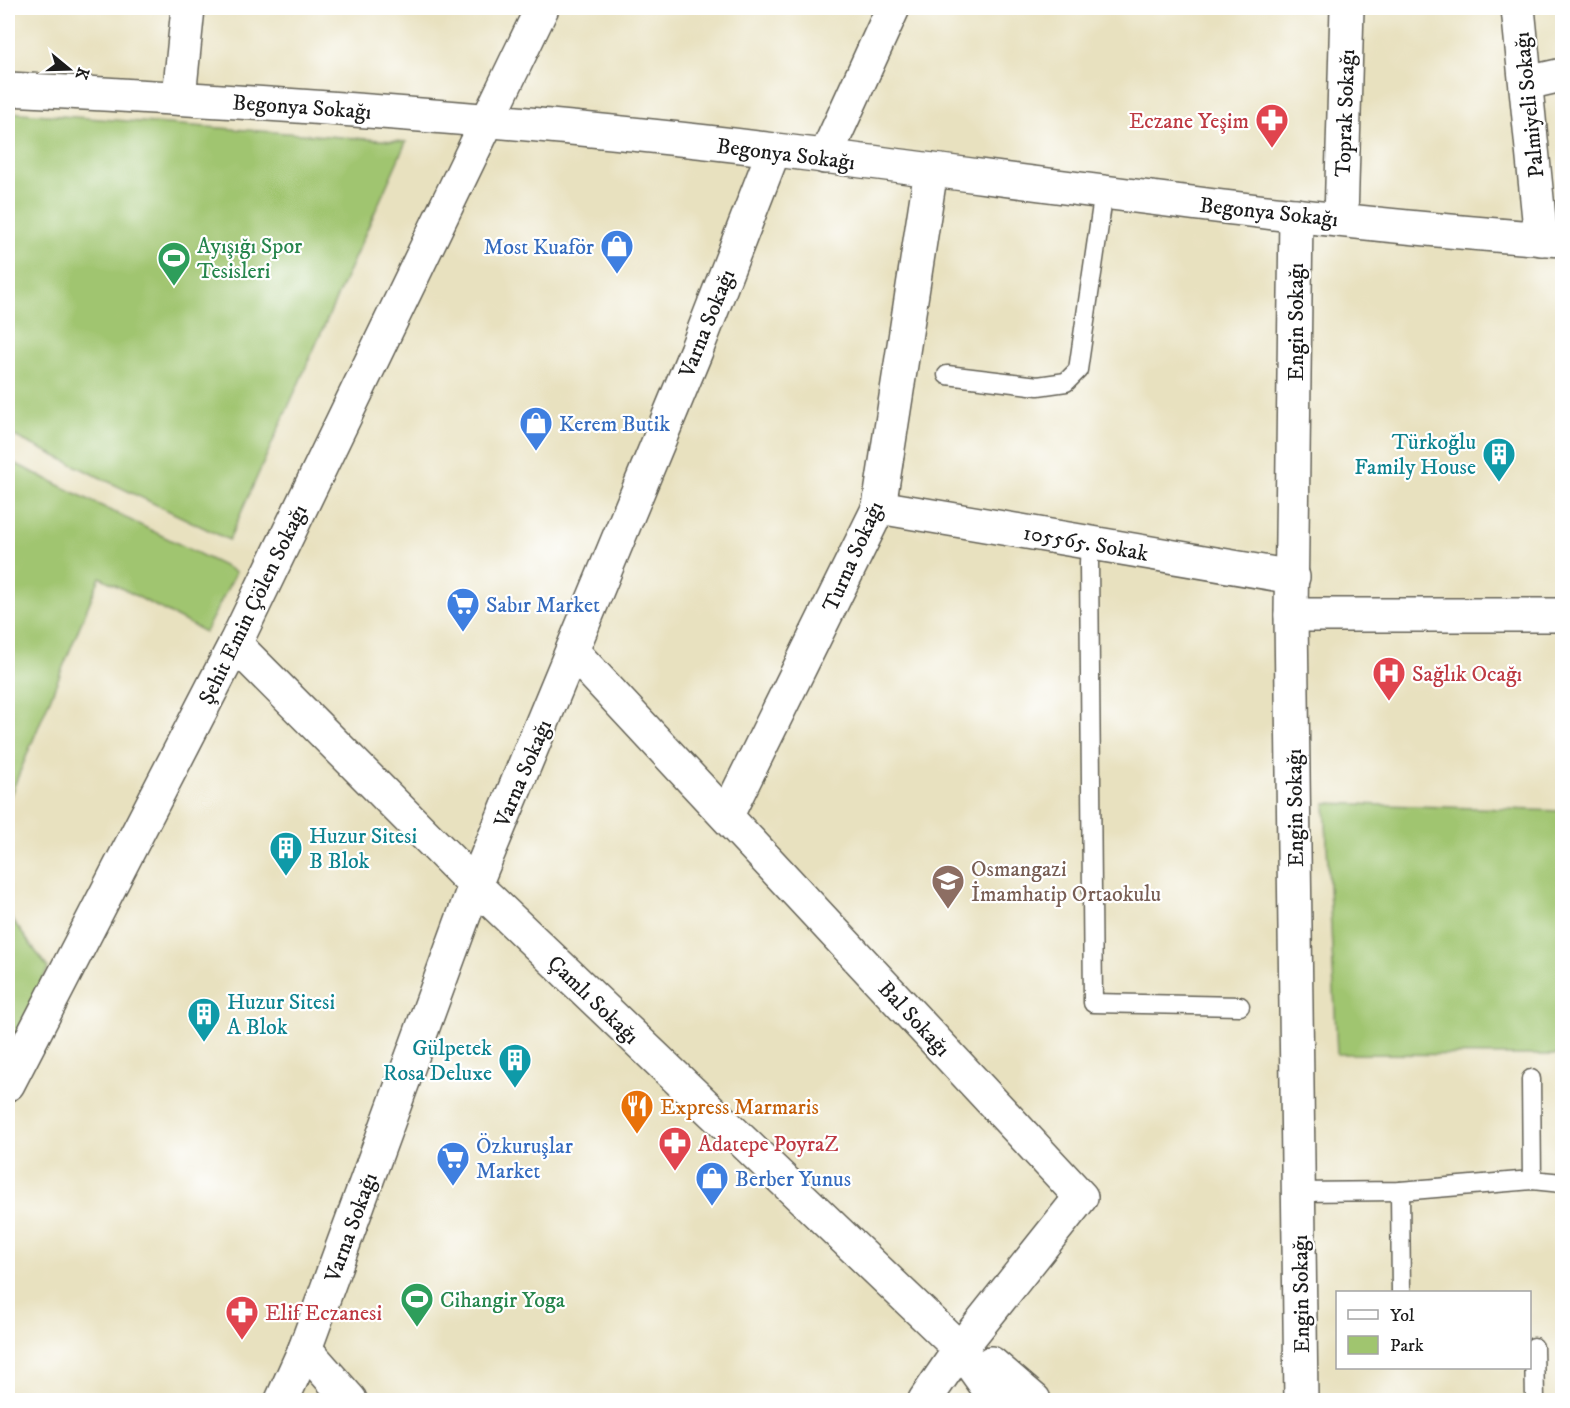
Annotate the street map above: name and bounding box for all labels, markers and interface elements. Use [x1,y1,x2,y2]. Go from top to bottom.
street label: Palmiyeli Sokağı [1508,31,1551,179]
north arrow [39,39,99,99]
street label: Toprak Sokağı [1330,49,1361,177]
text: K [71,65,94,83]
street label: Begonya Sokağı [232,89,372,126]
pharmacy icon: Eczane Yeşim [1254,102,1290,149]
place label: Eczane Yeşim [1129,108,1249,135]
street label: Begonya Sokağı [715,133,856,176]
street label: Begonya Sokağı [1198,192,1339,233]
shop icon: Most Kuaför [599,228,635,275]
place label: Ayışığı Spor Tesisleri [197,233,303,285]
place label: Most Kuaför [483,234,595,261]
sports icon: Ayışığı Spor Tesisleri [156,240,192,287]
street label: Engin Sokağı [1283,263,1310,381]
street label: Varna Sokağı [673,265,741,383]
shop icon: Kerem Butik [518,405,554,452]
place label: Kerem Butik [559,411,670,438]
place label: Türkoğlu Family House [1354,429,1476,481]
building icon: Türkoğlu Family House [1481,436,1517,483]
street label: Turna Sokağı [817,497,890,616]
street label: Şehit Emin Çölen Sokağı [193,500,314,709]
street label: 105565. Sokak [1021,519,1151,568]
supermarket icon: Sabır Market [445,586,481,633]
place label: Sabır Market [486,592,600,619]
hospital icon: Sağlık Ocağı [1371,655,1407,702]
place label: Sağlık Ocağı [1412,661,1522,688]
street label: Varna Sokağı [488,716,558,832]
street label: Engin Sokağı [1281,749,1310,867]
place label: Huzur Sitesi B Blok [309,823,417,875]
building icon: Huzur Sitesi B Blok [268,830,304,877]
place label: Osmangazi İmamhatip Ortaokulu [971,856,1161,908]
school or university icon: Osmangazi İmamhatip Ortaokulu [930,863,966,910]
street label: Çamlı Sokağı [542,950,644,1050]
street label: Bal Sokağı [872,976,956,1062]
place label: Huzur Sitesi A Blok [227,989,335,1041]
building icon: Huzur Sitesi A Blok [186,996,222,1043]
place label: Gülpetek Rosa Deluxe [383,1035,492,1087]
building icon: Gülpetek Rosa Deluxe [497,1042,533,1089]
restaurant icon: Express Marmaris [619,1088,655,1135]
place label: Express Marmaris [660,1094,819,1121]
pharmacy icon: Adatepe PoyraZ [657,1125,693,1172]
place label: Adatepe PoyraZ [698,1131,839,1158]
place label: Özkuruşlar Market [476,1133,574,1185]
supermarket icon: Özkuruşlar Market [435,1140,471,1187]
shop icon: Berber Yunus [694,1160,730,1207]
place label: Berber Yunus [735,1166,851,1193]
street label: Varna Sokağı [319,1169,384,1287]
street label: Engin Sokağı [1287,1235,1316,1353]
sports icon: Cihangir Yoga [399,1281,435,1328]
place label: Cihangir Yoga [440,1287,566,1314]
legend [1336,1291,1531,1369]
pharmacy icon: Elif Eczanesi [224,1294,260,1341]
place label: Elif Eczanesi [265,1300,382,1327]
text: Yol [1390,1305,1415,1327]
text: Park [1390,1335,1424,1357]

